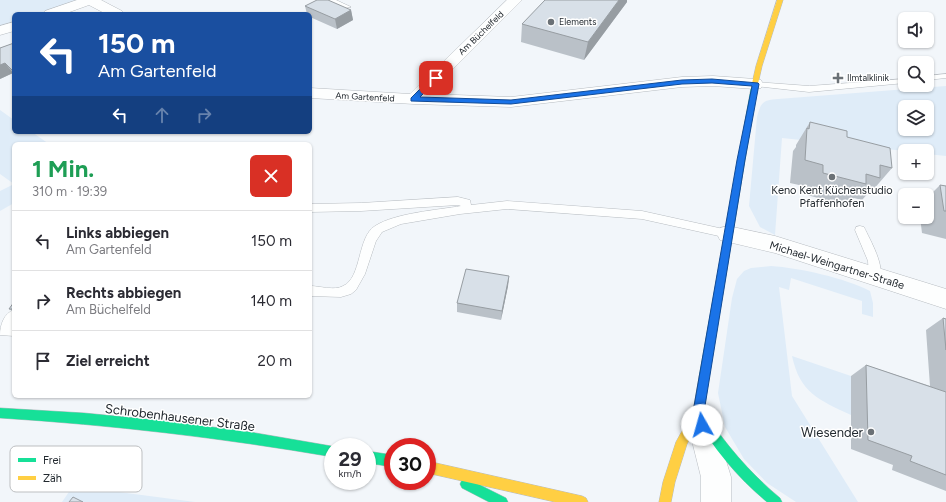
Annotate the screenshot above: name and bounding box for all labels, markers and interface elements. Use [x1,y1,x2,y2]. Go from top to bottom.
street label: Am Büchelfeld [456,8,506,57]
map controls [898,12,934,224]
button: sound [898,12,934,48]
place label: Elements [559,16,596,27]
marker: Elements [546,17,556,27]
text: 150 m [98,26,175,60]
icon: left [32,28,84,80]
button: search [898,56,934,92]
text: Am Gartenfeld [98,60,216,82]
pin [419,61,453,95]
icon: arrive [425,67,447,89]
marker: Ilmtalklinik [832,72,844,84]
place label: Ilmtalklinik [847,72,890,83]
street label: Am Gartenfeld [335,89,395,104]
button: layers [898,100,934,136]
icon: left [109,104,131,126]
icon: ahead [151,104,173,126]
icon: right [193,104,215,126]
button: + [898,144,934,180]
text: 1 Min. [32,154,94,183]
button: close [250,155,292,197]
marker: Keno Kent Küchenstudio Pfaffenhofen [827,172,837,182]
text: 310 m · 19:39 [32,184,107,199]
place label: Keno Kent Küchenstudio Pfaffenhofen [771,184,893,210]
button: − [898,188,934,224]
text: Links abbiegen [66,224,169,242]
icon: left [32,230,54,252]
text: 150 m [251,232,292,250]
street label: Michael-Weingartner-Straße [768,239,906,292]
text: Am Gartenfeld [66,242,152,257]
text: Rechts abbiegen [66,284,181,302]
icon: right [32,290,54,312]
text: 140 m [250,292,292,310]
text: Am Büchelfeld [66,302,151,317]
icon: arrive [32,350,54,372]
text: Ziel erreicht [66,352,150,370]
text: 20 m [258,352,292,370]
street label: Schrobenhausener Straße [104,401,256,434]
position arrow [681,404,723,446]
place label: Wiesender [801,425,864,440]
marker: Wiesender [866,427,876,437]
speed limit sign: 30 [384,438,436,490]
legend [10,446,142,492]
text: 29 [338,447,362,471]
text: Frei [43,454,61,467]
text: km/h [339,467,361,480]
text: Zäh [43,472,62,485]

